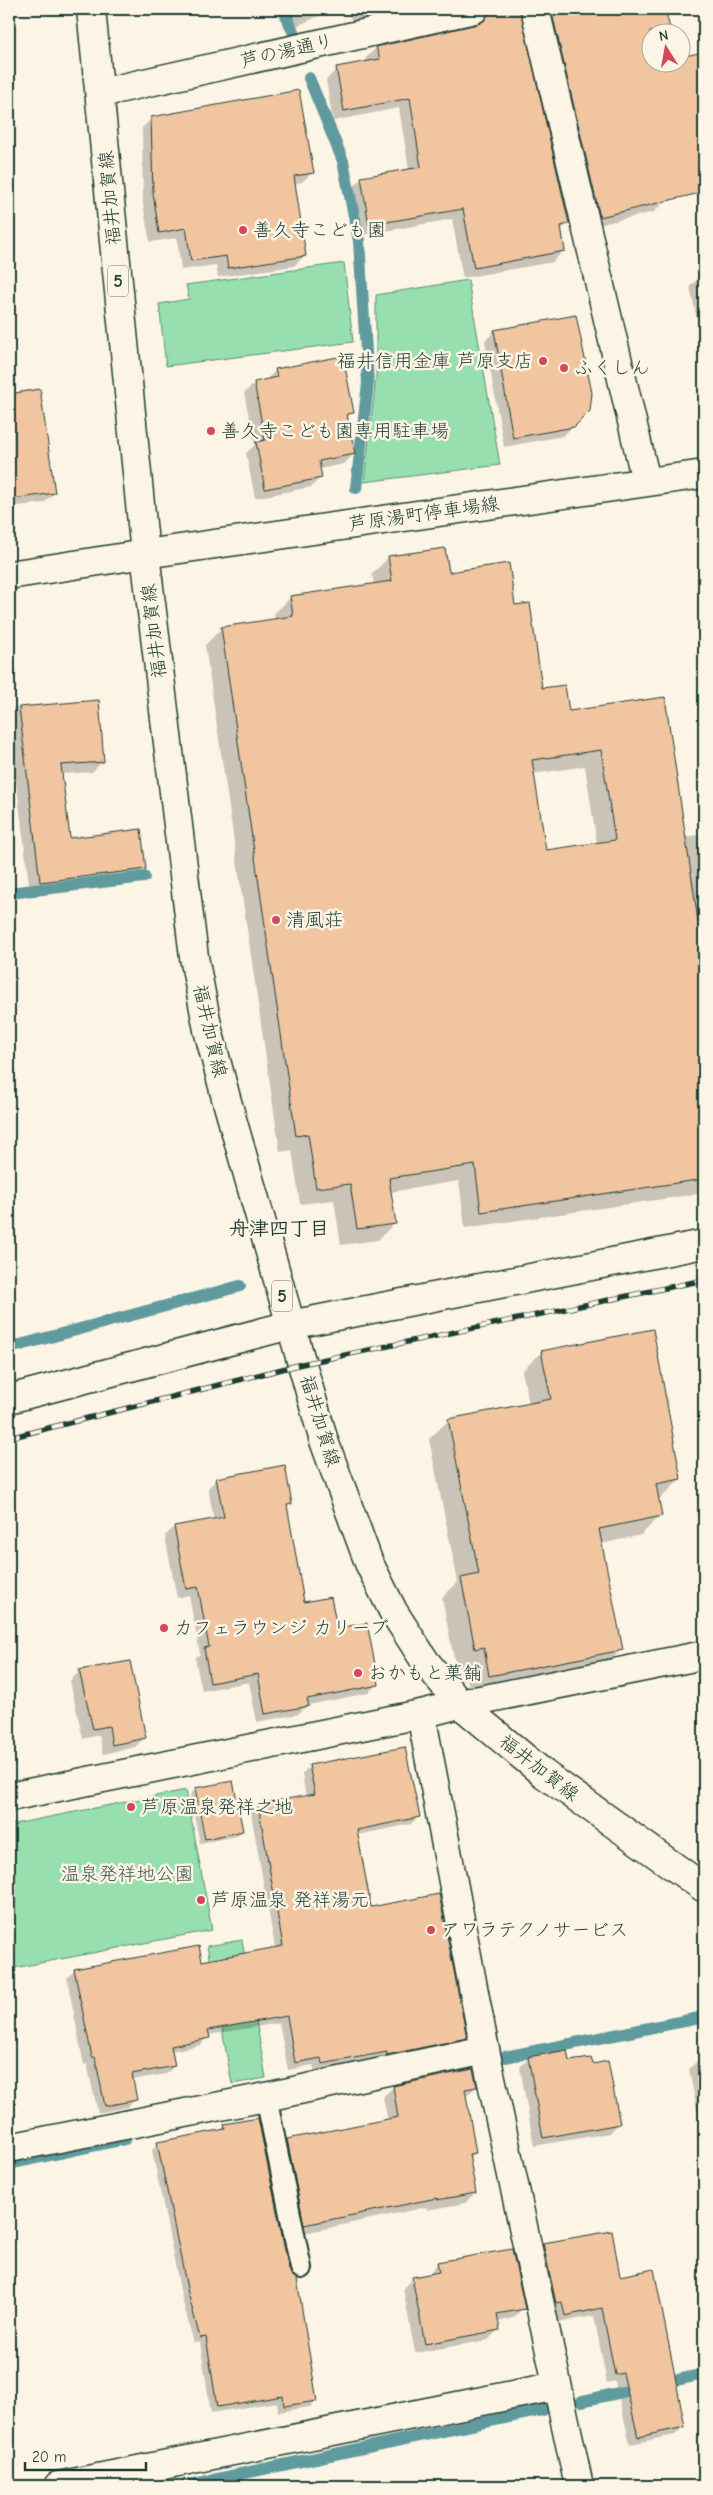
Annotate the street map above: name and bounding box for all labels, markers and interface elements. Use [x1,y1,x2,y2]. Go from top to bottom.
north arrow [640,22,690,72]
text: N [658,27,670,45]
street label: 芦の湯通り [238,30,336,72]
street label: 福井加賀線 [95,150,125,246]
place label: 善久寺こども園 [253,219,386,241]
marker: 善久寺こども園 [237,224,249,236]
road number: 5 [108,266,128,296]
place label: 福井信用金庫 芦原支店 [337,350,533,372]
marker: 福井信用金庫 芦原支店 [537,355,549,367]
place label: ふくしん [574,357,650,379]
marker: ふくしん [558,362,570,374]
place label: 善久寺こども園専用駐車場 [221,420,449,442]
marker: 善久寺こども園専用駐車場 [205,425,217,437]
street label: 芦原湯町停車場線 [347,493,501,535]
street label: 福井加賀線 [137,583,171,679]
place label: 清風荘 [286,909,343,931]
marker: 清風荘 [270,914,282,926]
street label: 福井加賀線 [189,982,231,1080]
district label: 舟津四丁目 [229,1217,329,1240]
road number: 5 [272,1280,292,1312]
street label: 福井加賀線 [296,1372,344,1470]
place label: カフェラウンジ カリーブ [174,1617,389,1639]
marker: カフェラウンジ カリーブ [158,1622,170,1634]
place label: おかもと菓舗 [368,1662,482,1684]
marker: おかもと菓舗 [352,1667,364,1679]
street label: 福井加賀線 [495,1730,583,1806]
place label: 芦原温泉発祥之地 [141,1796,293,1818]
marker: 芦原温泉発祥之地 [125,1801,137,1813]
park label: 温泉発祥地公園 [60,1863,194,1885]
place label: 芦原温泉 発祥湯元 [211,1889,369,1911]
marker: 芦原温泉 発祥湯元 [195,1894,207,1906]
place label: アワラテクノサービス [441,1919,628,1941]
marker: アワラテクノサービス [425,1924,437,1936]
scale bar [25,2440,146,2472]
text: 20 m [32,2448,66,2466]

